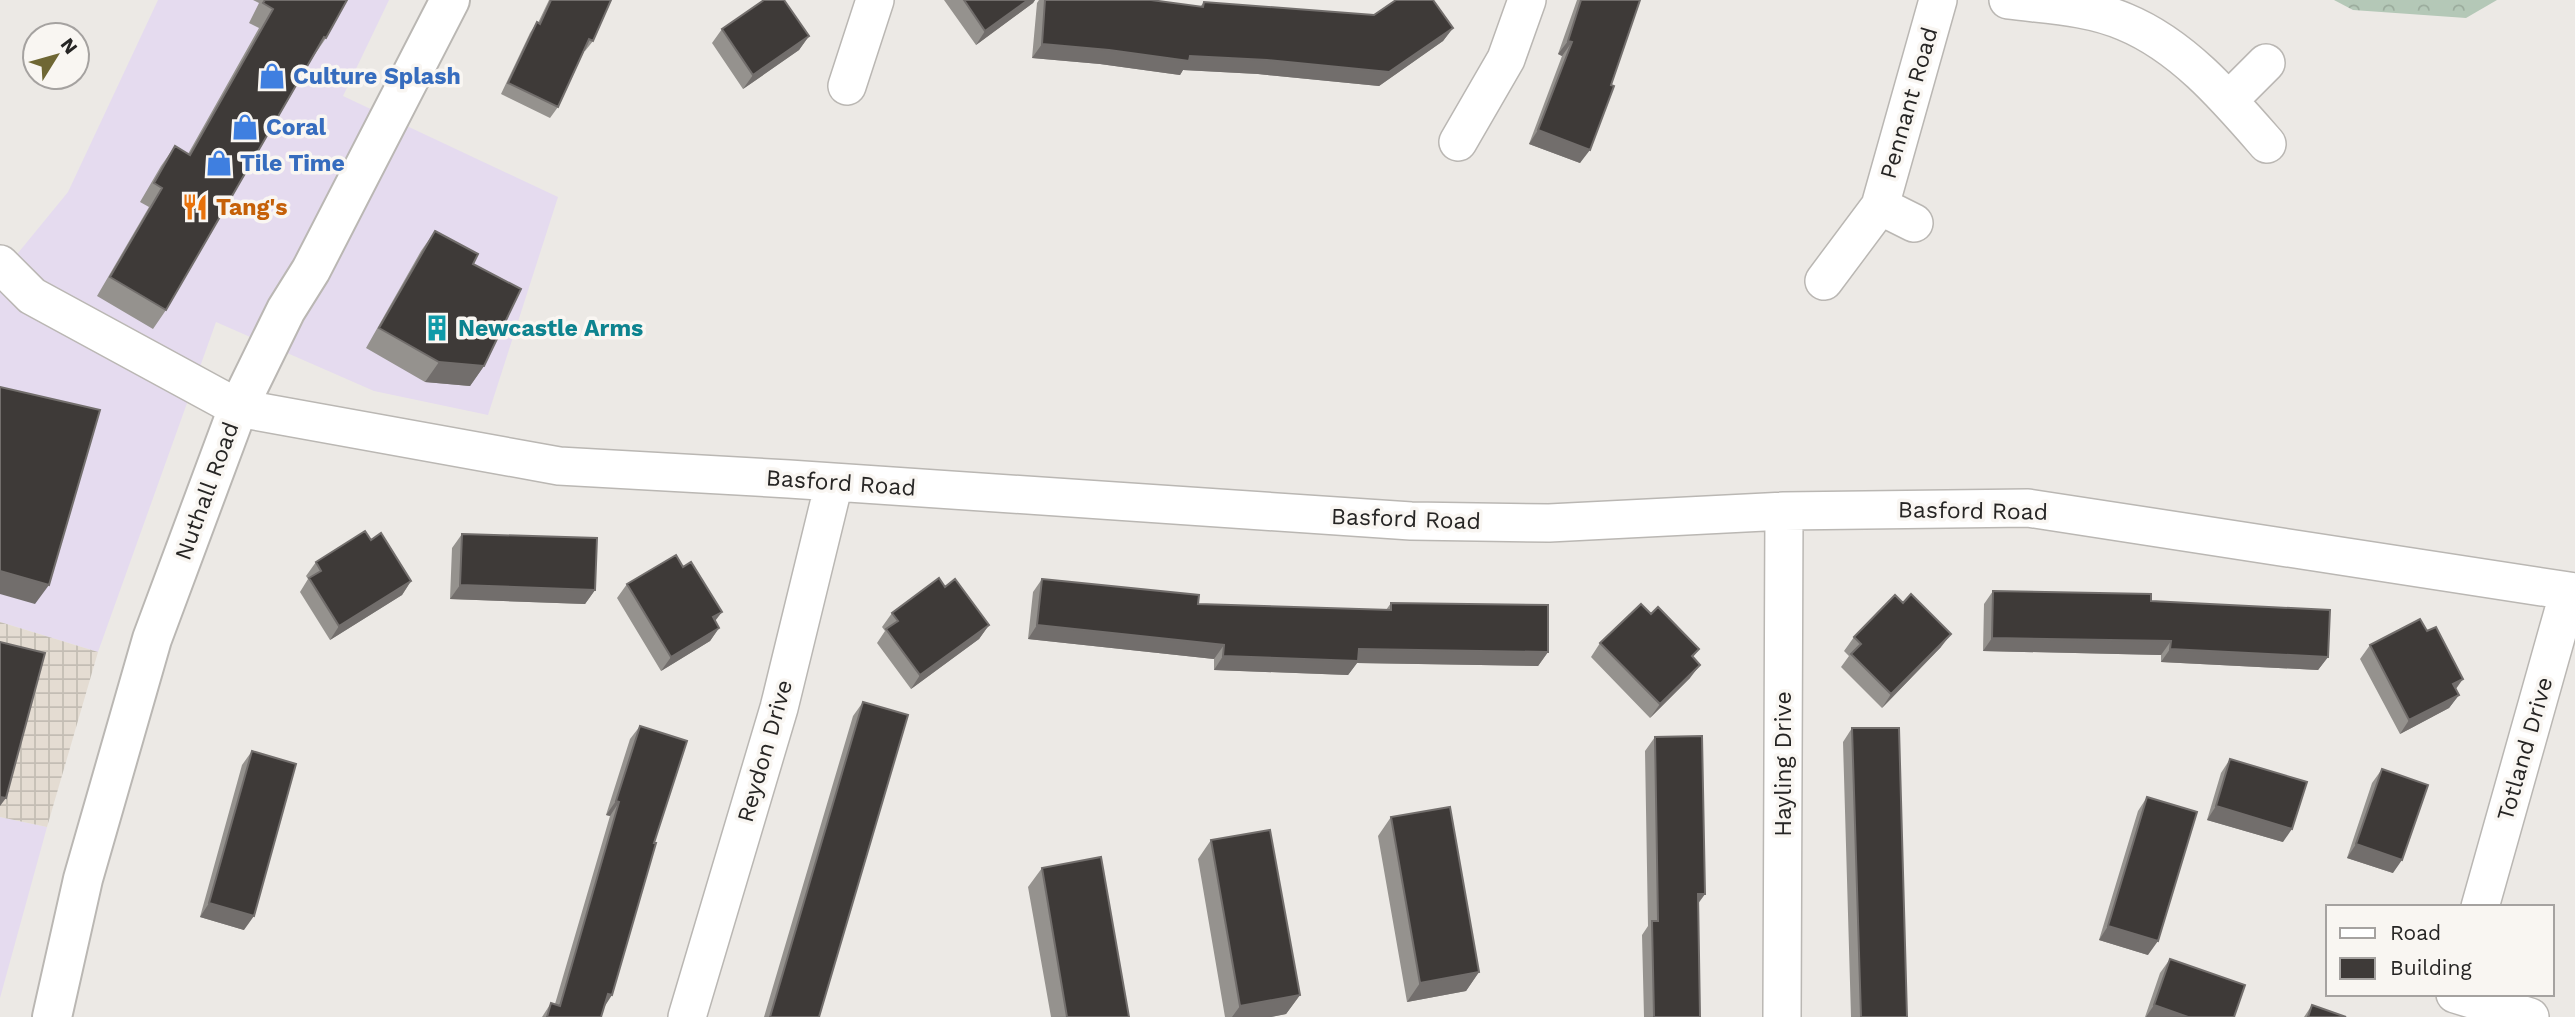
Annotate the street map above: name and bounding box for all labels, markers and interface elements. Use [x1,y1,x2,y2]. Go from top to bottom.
north arrow [21,21,91,91]
street label: Pennant Road [1874,24,1944,182]
text: N [56,34,83,59]
shop icon: Culture Splash [257,61,287,91]
place label: Culture Splash [293,63,461,90]
shop icon: Coral [230,112,260,142]
place label: Coral [266,114,327,141]
shop icon: Tile Time [204,148,234,178]
place label: Tile Time [240,150,345,177]
restaurant icon: Tang's [180,192,210,222]
place label: Tang's [216,194,287,221]
building icon: Newcastle Arms [422,313,452,343]
place label: Newcastle Arms [458,315,643,342]
street label: Nuthall Road [170,418,244,564]
street label: Basford Road [765,464,917,502]
street label: Basford Road [1898,496,2048,526]
street label: Basford Road [1331,503,1481,535]
street label: Totland Drive [2492,674,2558,824]
street label: Reydon Drive [732,677,798,825]
street label: Hayling Drive [1770,691,1797,837]
legend [2326,905,2554,996]
text: Road [2390,920,2441,945]
text: Building [2390,955,2472,980]

